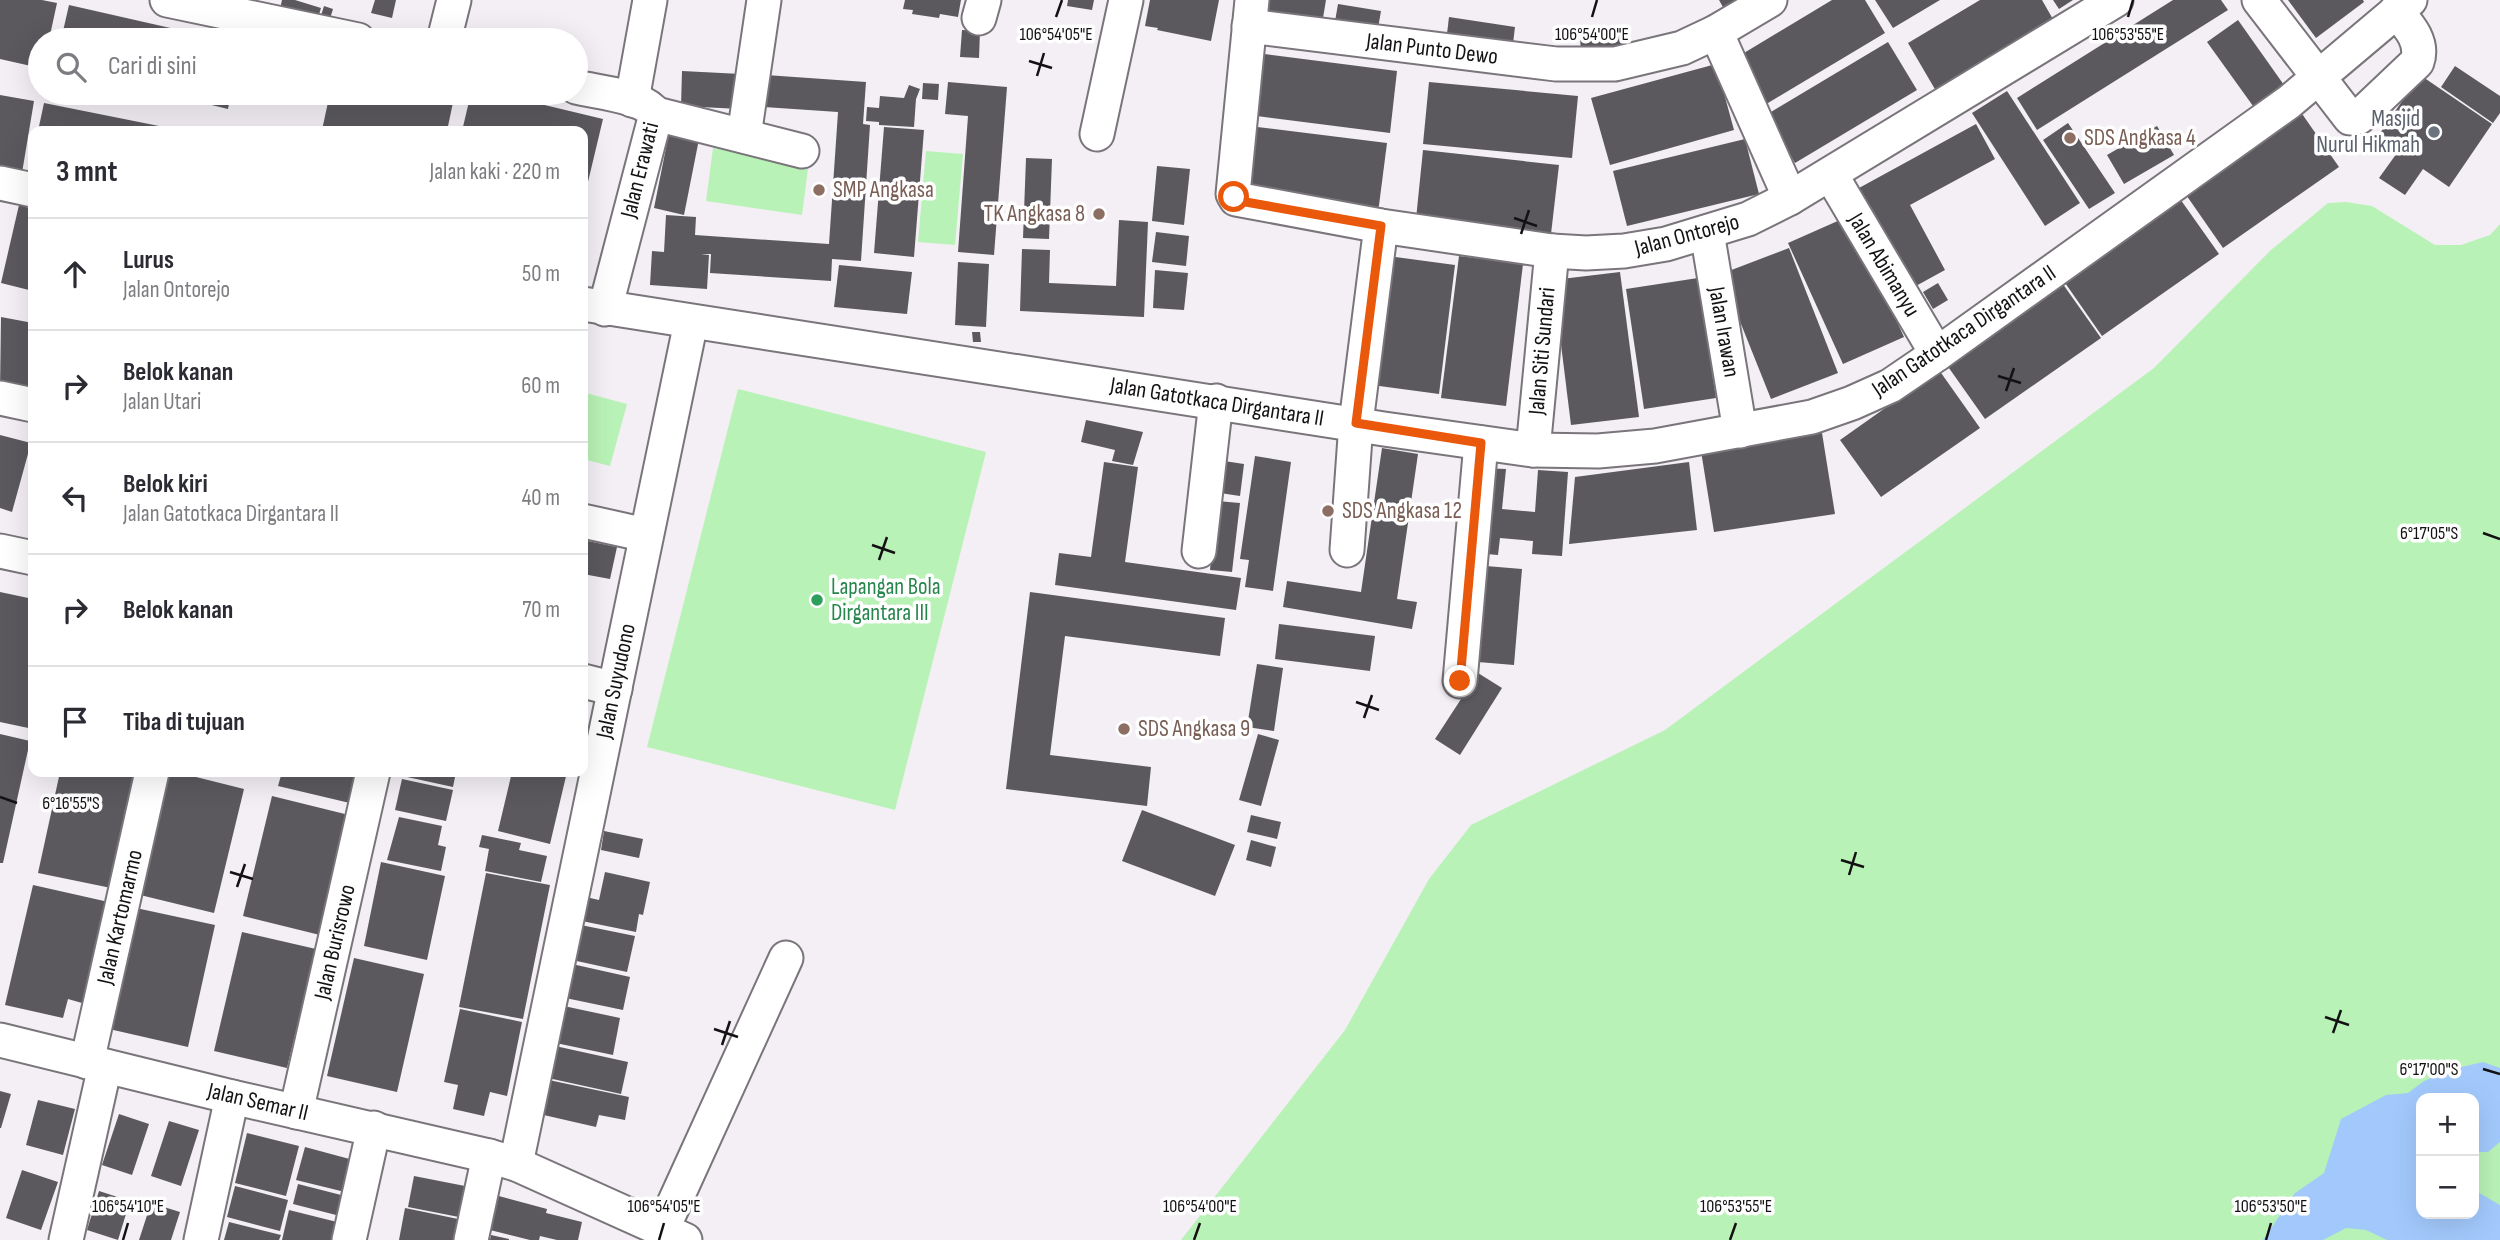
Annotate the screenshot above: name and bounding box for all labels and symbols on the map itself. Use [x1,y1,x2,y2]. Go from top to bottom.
text: 106°54'05"E [1019,24,1093,45]
text: 106°54'00"E [1555,24,1629,45]
text: 106°53'55"E [2092,24,2164,45]
street label: Jalan Punto Dewo [1364,27,1499,71]
place label: Masjid Nurul Hikmah [2316,105,2420,159]
street label: Jalan Erawati [614,119,665,222]
place label: SDS Angkasa 4 [2084,124,2196,152]
marker: Masjid Nurul Hikmah [2426,124,2442,140]
marker: SDS Angkasa 4 [2062,130,2078,146]
place label: SMP Angkasa [833,176,934,204]
route start [1218,181,1249,212]
marker: SMP Angkasa [811,182,827,198]
place label: TK Angkasa 8 [984,200,1085,228]
marker: TK Angkasa 8 [1091,206,1107,222]
street label: Jalan Abimanyu [1842,207,1926,322]
street label: Jalan Ontorejo [1631,208,1742,263]
street label: Jalan Gatotkaca Dirgantara II [1866,259,2061,404]
street label: Jalan Irawan [1702,284,1746,379]
street label: Jalan Siti Sundari [1522,286,1562,417]
street label: Jalan Gatotkaca Dirgantara II [1107,371,1326,433]
place label: SDS Angkasa 12 [1342,497,1462,525]
marker: SDS Angkasa 12 [1320,503,1336,519]
text: 6°17'05"S [2400,523,2458,544]
place label: Lapangan Bola Dirgantara III [831,573,941,627]
marker: Lapangan Bola Dirgantara III [809,592,825,608]
street label: Jalan Suyudono [590,621,642,742]
route end [1444,665,1475,696]
place label: SDS Angkasa 9 [1138,715,1250,743]
marker: SDS Angkasa 9 [1116,721,1132,737]
text: 6°16'55"S [42,793,100,814]
street label: Jalan Kartomarmo [91,847,149,988]
street label: Jalan Burisrowo [308,882,362,1003]
text: 6°17'00"S [2399,1059,2459,1080]
street label: Jalan Semar II [204,1077,311,1127]
text: 106°54'10"E [92,1196,164,1217]
text: 106°54'05"E [627,1196,701,1217]
text: 106°54'00"E [1163,1196,1237,1217]
text: 106°53'55"E [1700,1196,1772,1217]
text: 106°53'50"E [2235,1196,2307,1217]

